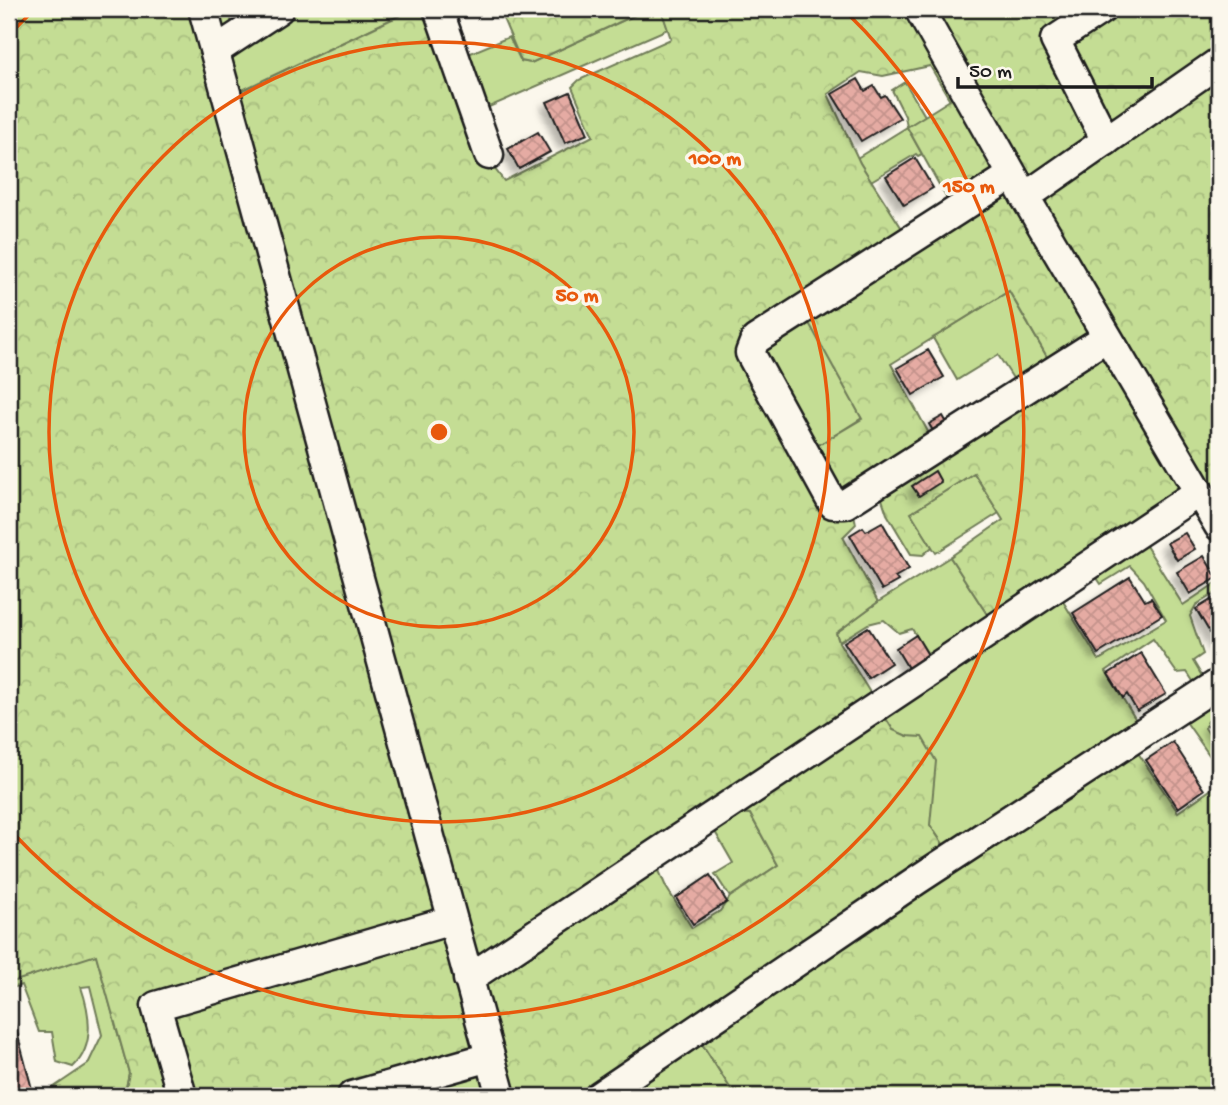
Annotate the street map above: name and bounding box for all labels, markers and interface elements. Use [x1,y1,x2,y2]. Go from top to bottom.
scale bar [958,46,1153,90]
text: 50 m [969,61,1012,86]
text: 100 m [688,148,741,173]
text: 150 m [942,176,995,201]
text: 50 m [556,285,599,310]
centre of rings [427,420,451,444]

